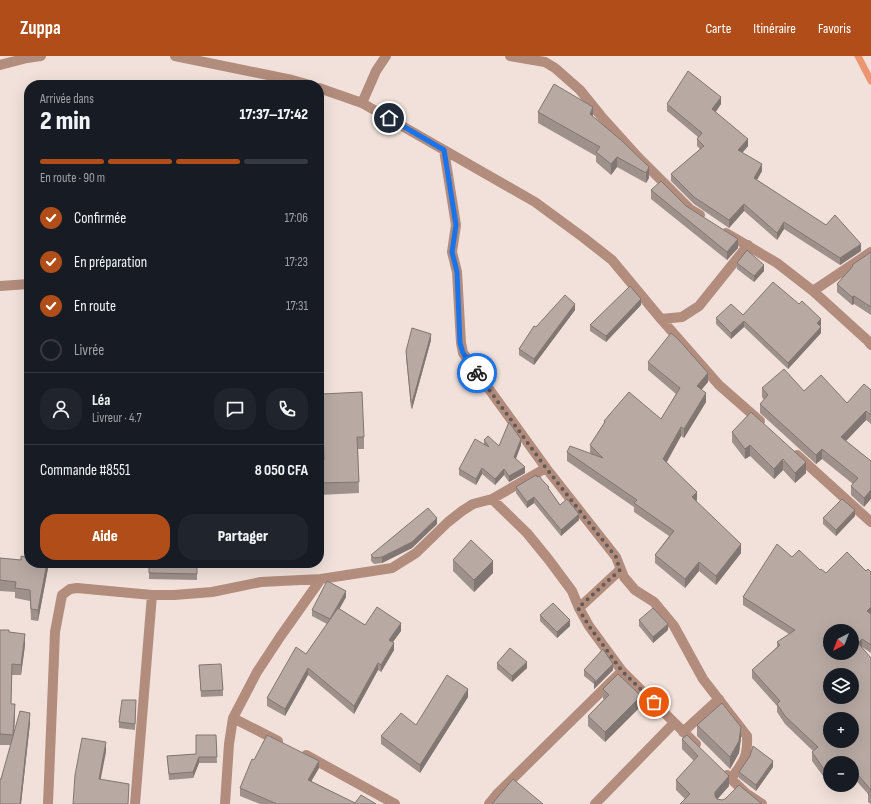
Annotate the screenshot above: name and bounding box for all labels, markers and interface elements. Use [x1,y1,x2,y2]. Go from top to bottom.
text: Zuppa [20,17,61,40]
text: Carte [705,20,731,37]
text: Itinéraire [753,20,796,37]
text: Favoris [818,20,851,37]
text: Arrivée dans [40,91,94,107]
pin [372,101,406,135]
text: 17:37–17:42 [240,105,308,124]
text: 2 min [40,106,90,137]
icon: home [378,107,400,129]
text: En route · 90 m [40,170,105,186]
icon: check [40,207,62,229]
text: Confirmée [74,209,126,228]
text: 17:06 [284,210,308,226]
icon: check [40,251,62,273]
text: En préparation [74,253,147,272]
text: 17:23 [285,254,308,270]
icon: check [40,295,62,317]
text: En route [74,297,116,316]
text: 17:31 [286,298,308,314]
text: Livrée [74,341,104,360]
courier [457,353,497,393]
icon: bike [466,362,488,384]
button: person [40,388,82,430]
button: chat [214,388,256,430]
button: phone [266,388,308,430]
text: Léa [92,391,110,410]
text: Livreur · 4.7 [92,410,142,426]
text: Commande #8551 [40,461,130,480]
text: 8 050 CFA [255,461,308,480]
button: Aide [40,514,170,560]
button: Partager [178,514,308,560]
north arrow [823,624,859,660]
map controls [823,624,859,792]
button: layers [823,668,859,704]
pin [637,685,671,719]
icon: bag [643,691,665,713]
button: + [823,712,859,748]
button: − [823,756,859,792]

